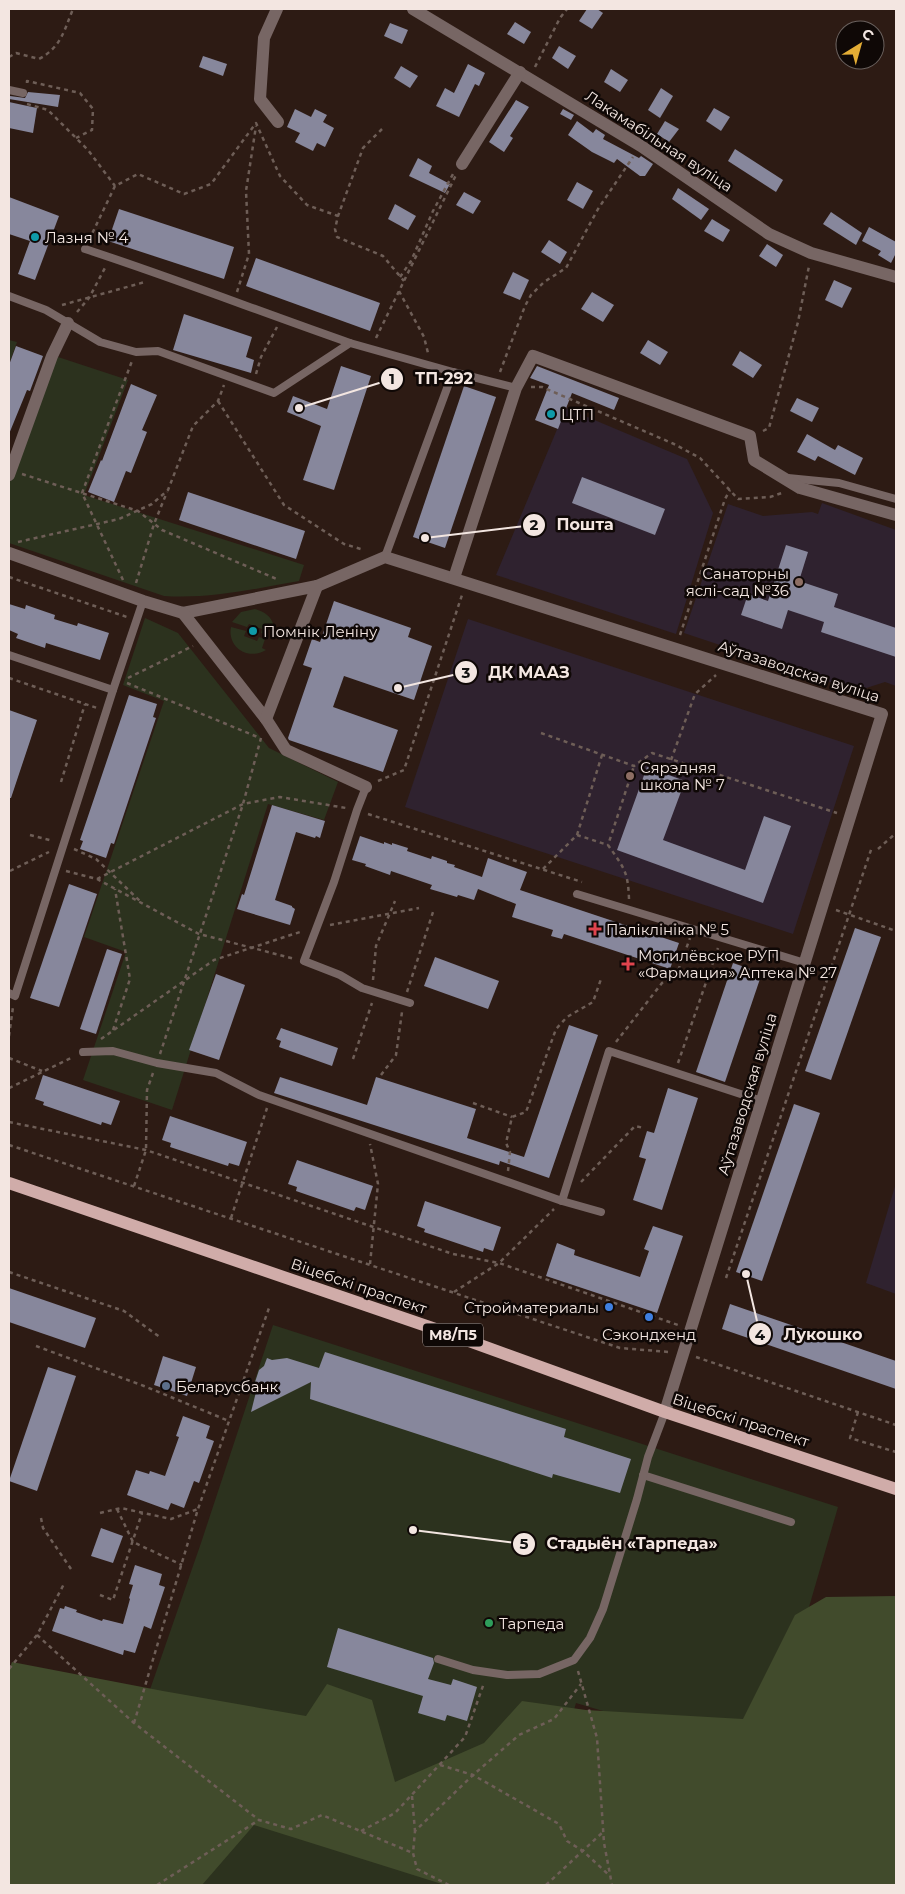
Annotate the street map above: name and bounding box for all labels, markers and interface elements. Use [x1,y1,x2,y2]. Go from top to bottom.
north arrow [835,20,885,70]
text: С [858,24,877,45]
street label: Лакамабільная вуліца [582,86,736,196]
place label: Лазня № 4 [45,228,129,247]
marker: Лазня № 4 [29,231,41,243]
callout: ТП-292 [380,363,483,394]
text: 1 [389,369,395,388]
text: ТП-292 [415,369,473,388]
place label: ЦТП [561,405,594,424]
marker: ЦТП [545,408,557,420]
callout: Пошта [522,509,624,540]
text: 2 [530,515,539,534]
text: Пошта [556,515,614,534]
place label: Санаторны яслі-сад №36 [686,564,789,600]
marker: Санаторны яслі-сад №36 [793,576,805,588]
place label: Помнік Леніну [263,622,378,641]
marker: Помнік Леніну [247,625,259,637]
street label: Аўтазаводская вуліца [716,636,882,706]
callout: ДК МААЗ [453,657,580,688]
text: 3 [461,663,471,682]
text: ДК МААЗ [488,663,570,682]
place label: Сярэдняя школа № 7 [640,758,725,794]
marker: Сярэдняя школа № 7 [624,770,636,782]
place label: Паліклініка № 5 [606,920,729,939]
marker: Паліклініка № 5 [588,922,602,936]
place label: Могилёвское РУП «Фармация» Аптека № 27 [638,946,837,982]
marker: Могилёвское РУП «Фармация» Аптека № 27 [622,958,634,970]
street label: Аўтазаводская вуліца [713,1011,781,1177]
street label: Віцебскі праспект [289,1254,430,1318]
place label: Стройматериалы [464,1298,599,1317]
marker: Стройматериалы [603,1301,615,1313]
marker: Сэкондхенд [643,1311,655,1323]
callout: Лукошко [748,1319,872,1350]
road number: М8/П5 [423,1324,483,1346]
place label: Сэкондхенд [602,1325,696,1344]
text: 4 [755,1325,766,1344]
text: Лукошко [783,1325,863,1344]
place label: Беларусбанк [176,1377,279,1396]
marker: Беларусбанк [160,1380,172,1392]
street label: Віцебскі праспект [670,1389,813,1451]
callout: Стадыён «Тарпеда» [512,1528,728,1559]
text: 5 [520,1534,529,1553]
text: Стадыён «Тарпеда» [547,1534,717,1553]
place label: Тарпеда [499,1614,564,1633]
marker: Тарпеда [483,1617,495,1629]

